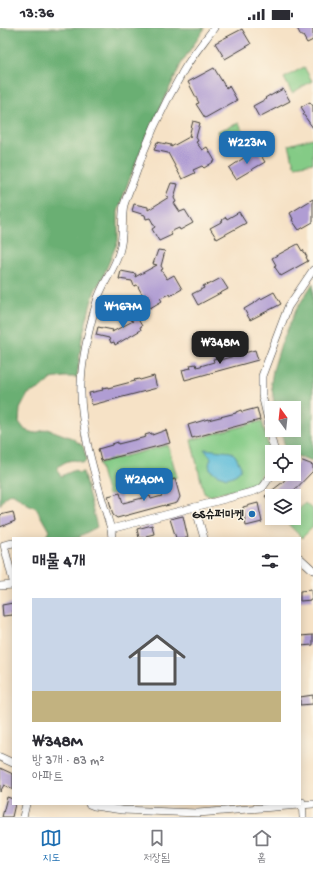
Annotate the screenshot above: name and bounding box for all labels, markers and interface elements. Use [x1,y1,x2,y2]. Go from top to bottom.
text: 13:36 [20,5,54,23]
pin: ₩223M [219,131,275,165]
text: ₩223M [228,136,266,151]
pin: ₩167M [95,295,151,329]
text: ₩167M [104,300,142,315]
pin: ₩348M [192,331,248,365]
text: ₩348M [201,336,239,351]
north arrow [265,401,301,437]
map controls [265,401,301,525]
button: locate [265,445,301,481]
pin: ₩240M [116,468,172,502]
text: ₩240M [125,473,163,488]
button: layers [265,489,301,525]
place label: GS슈퍼마켓 [192,508,244,523]
marker: GS슈퍼마켓 [247,509,257,519]
icon: filters [259,550,281,572]
text: 매물 4개 [32,553,85,573]
icon: home [121,624,193,696]
text: ₩348M [32,733,83,753]
text: 방 3개 · 83 m² [32,754,104,769]
text: 아파트 [32,770,63,785]
tab: 지도 [40,827,62,865]
tab: 저장됨 [143,827,170,865]
tab: 홈 [251,827,273,865]

